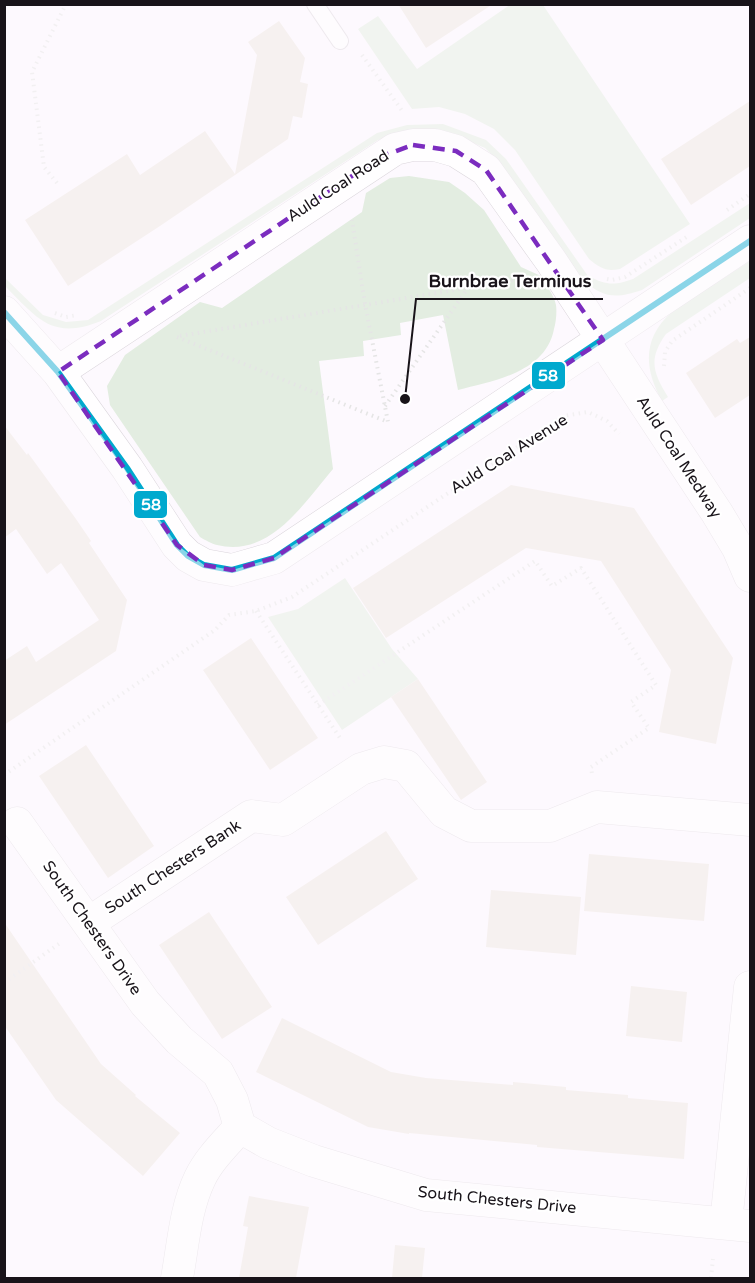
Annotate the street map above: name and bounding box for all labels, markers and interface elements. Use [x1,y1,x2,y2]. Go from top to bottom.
street label: Auld Coal Road [283,146,393,226]
callout: Burnbrae Terminus [416,263,603,299]
text: Burnbrae Terminus [429,270,592,292]
line badge: 58 [531,361,566,390]
text: 58 [538,366,558,386]
street label: Auld Coal Medway [632,392,726,522]
street label: Auld Coal Avenue [447,410,571,498]
line badge: 58 [133,490,168,519]
text: 58 [141,495,161,515]
street label: South Chesters Bank [101,815,245,919]
street label: South Chesters Drive [38,857,146,999]
street label: South Chesters Drive [417,1182,577,1218]

